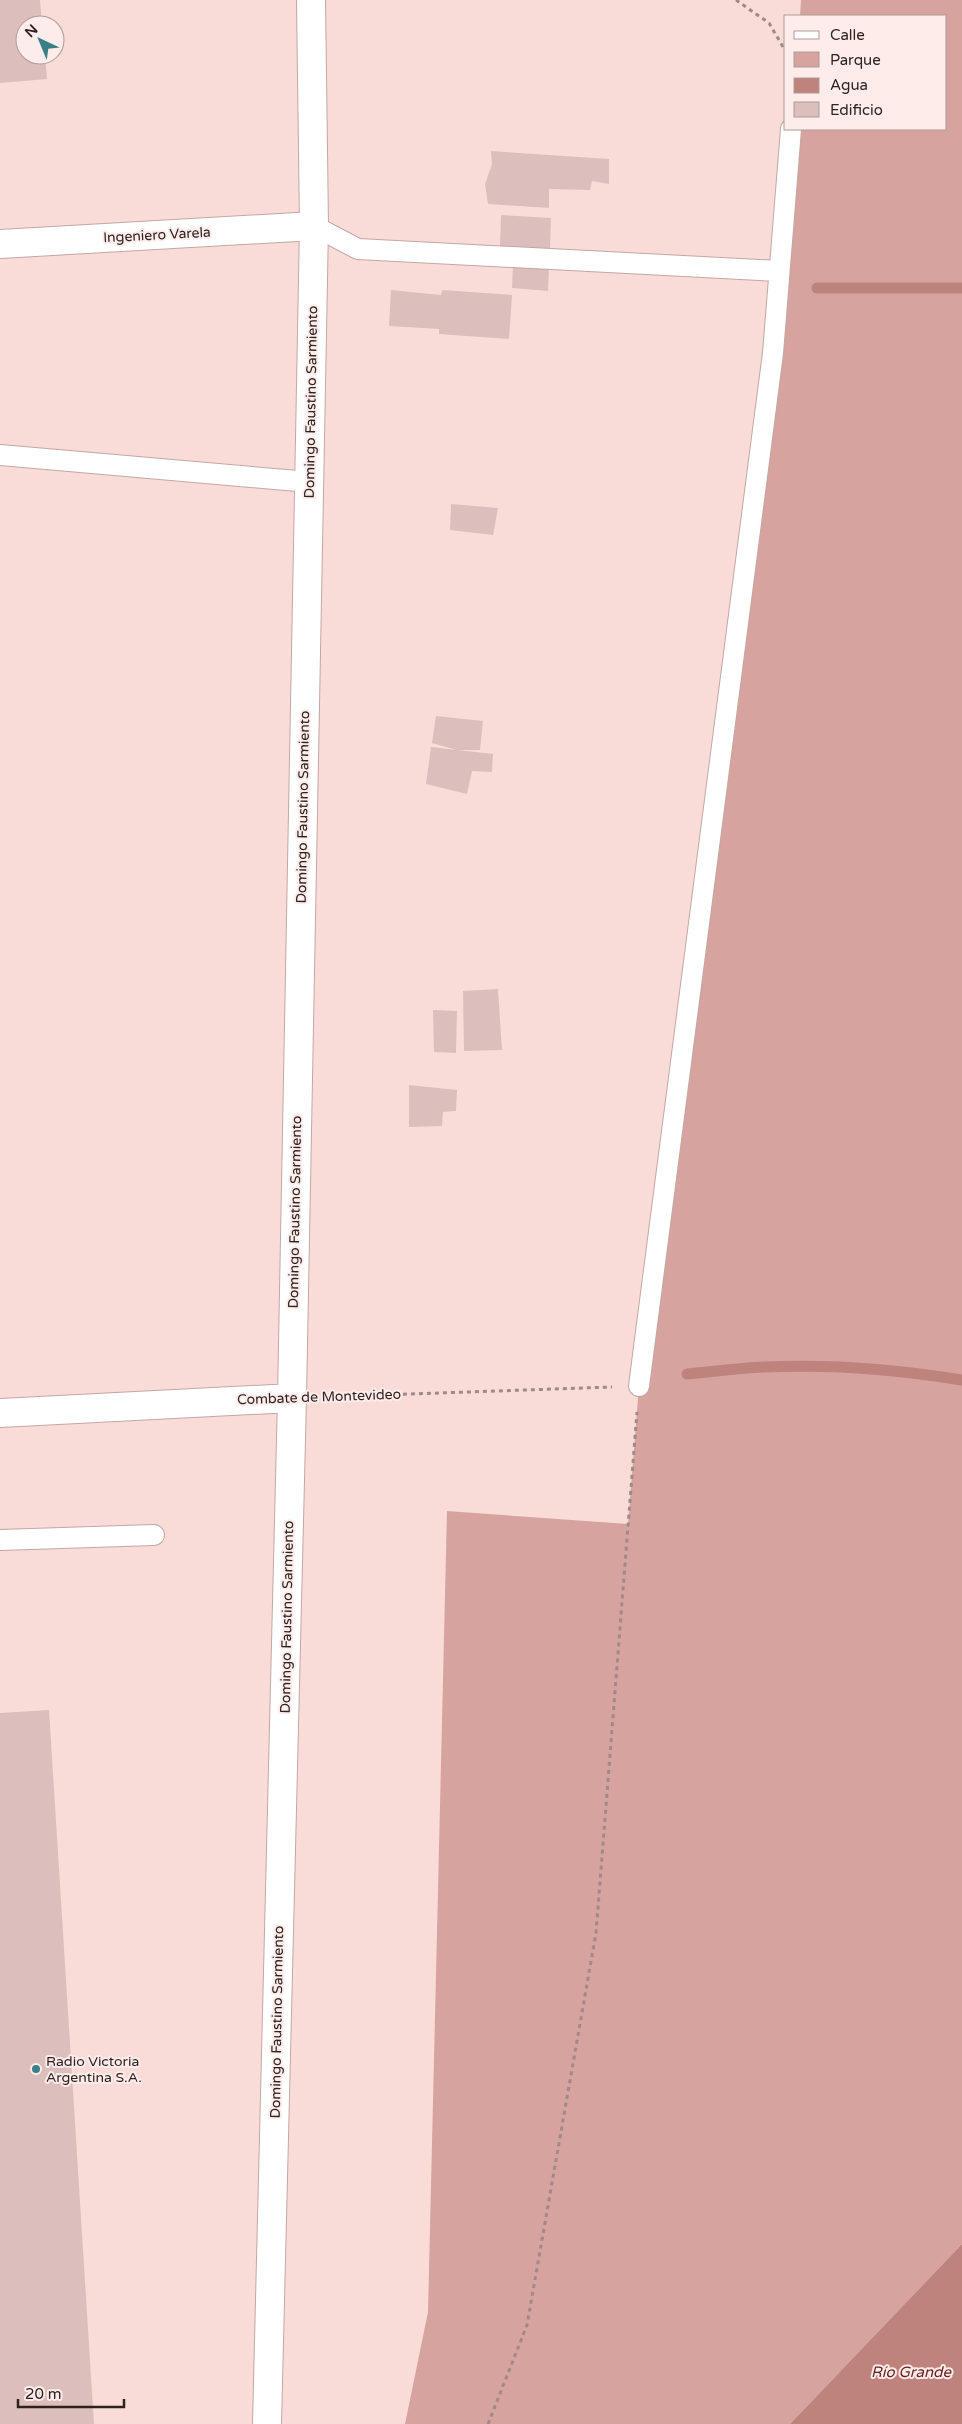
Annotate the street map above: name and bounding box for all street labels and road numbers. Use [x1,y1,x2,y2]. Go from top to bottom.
street label: Ingeniero Varela [103,224,211,246]
street label: Domingo Faustino Sarmiento [301,305,321,499]
street label: Domingo Faustino Sarmiento [293,710,313,904]
street label: Domingo Faustino Sarmiento [285,1115,305,1309]
street label: Combate de Montevideo [237,1386,401,1408]
street label: Domingo Faustino Sarmiento [277,1520,297,1714]
street label: Domingo Faustino Sarmiento [267,1925,287,2119]

